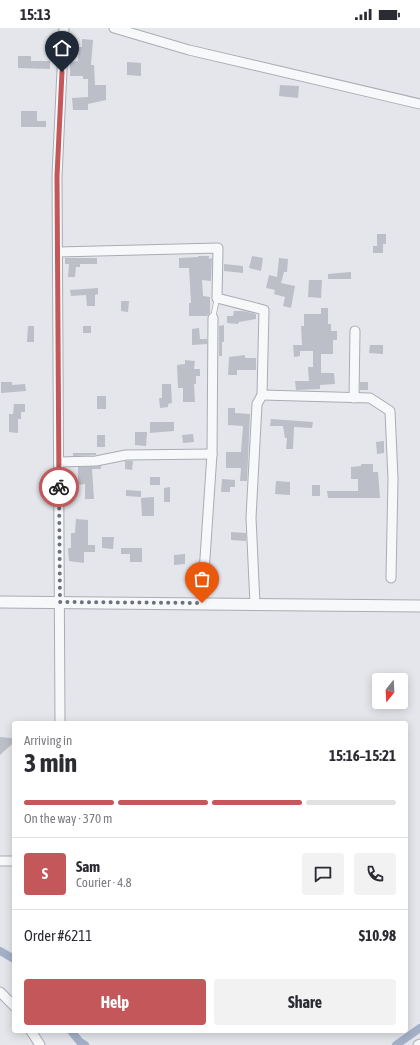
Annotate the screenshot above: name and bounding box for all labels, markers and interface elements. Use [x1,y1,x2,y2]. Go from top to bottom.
text: 15:13 [20,6,51,23]
pin [45,31,79,72]
icon: home [51,37,73,59]
courier [39,467,79,507]
icon: bike [48,476,70,498]
pin [185,562,219,603]
icon: bag [191,568,213,590]
north arrow [372,673,408,709]
map controls [372,673,408,709]
text: Arriving in [24,733,72,748]
text: 15:16–15:21 [329,747,396,764]
text: 3 min [24,748,77,778]
text: On the way · 370 m [24,811,112,826]
button: chat [302,853,344,895]
button: phone [354,853,396,895]
text: Sam [76,858,100,875]
text: S [42,865,48,882]
text: Courier · 4.8 [76,875,132,890]
text: Order #6211 [24,927,92,944]
text: $10.98 [359,927,396,944]
button: Help [24,979,206,1025]
button: Share [214,979,396,1025]

